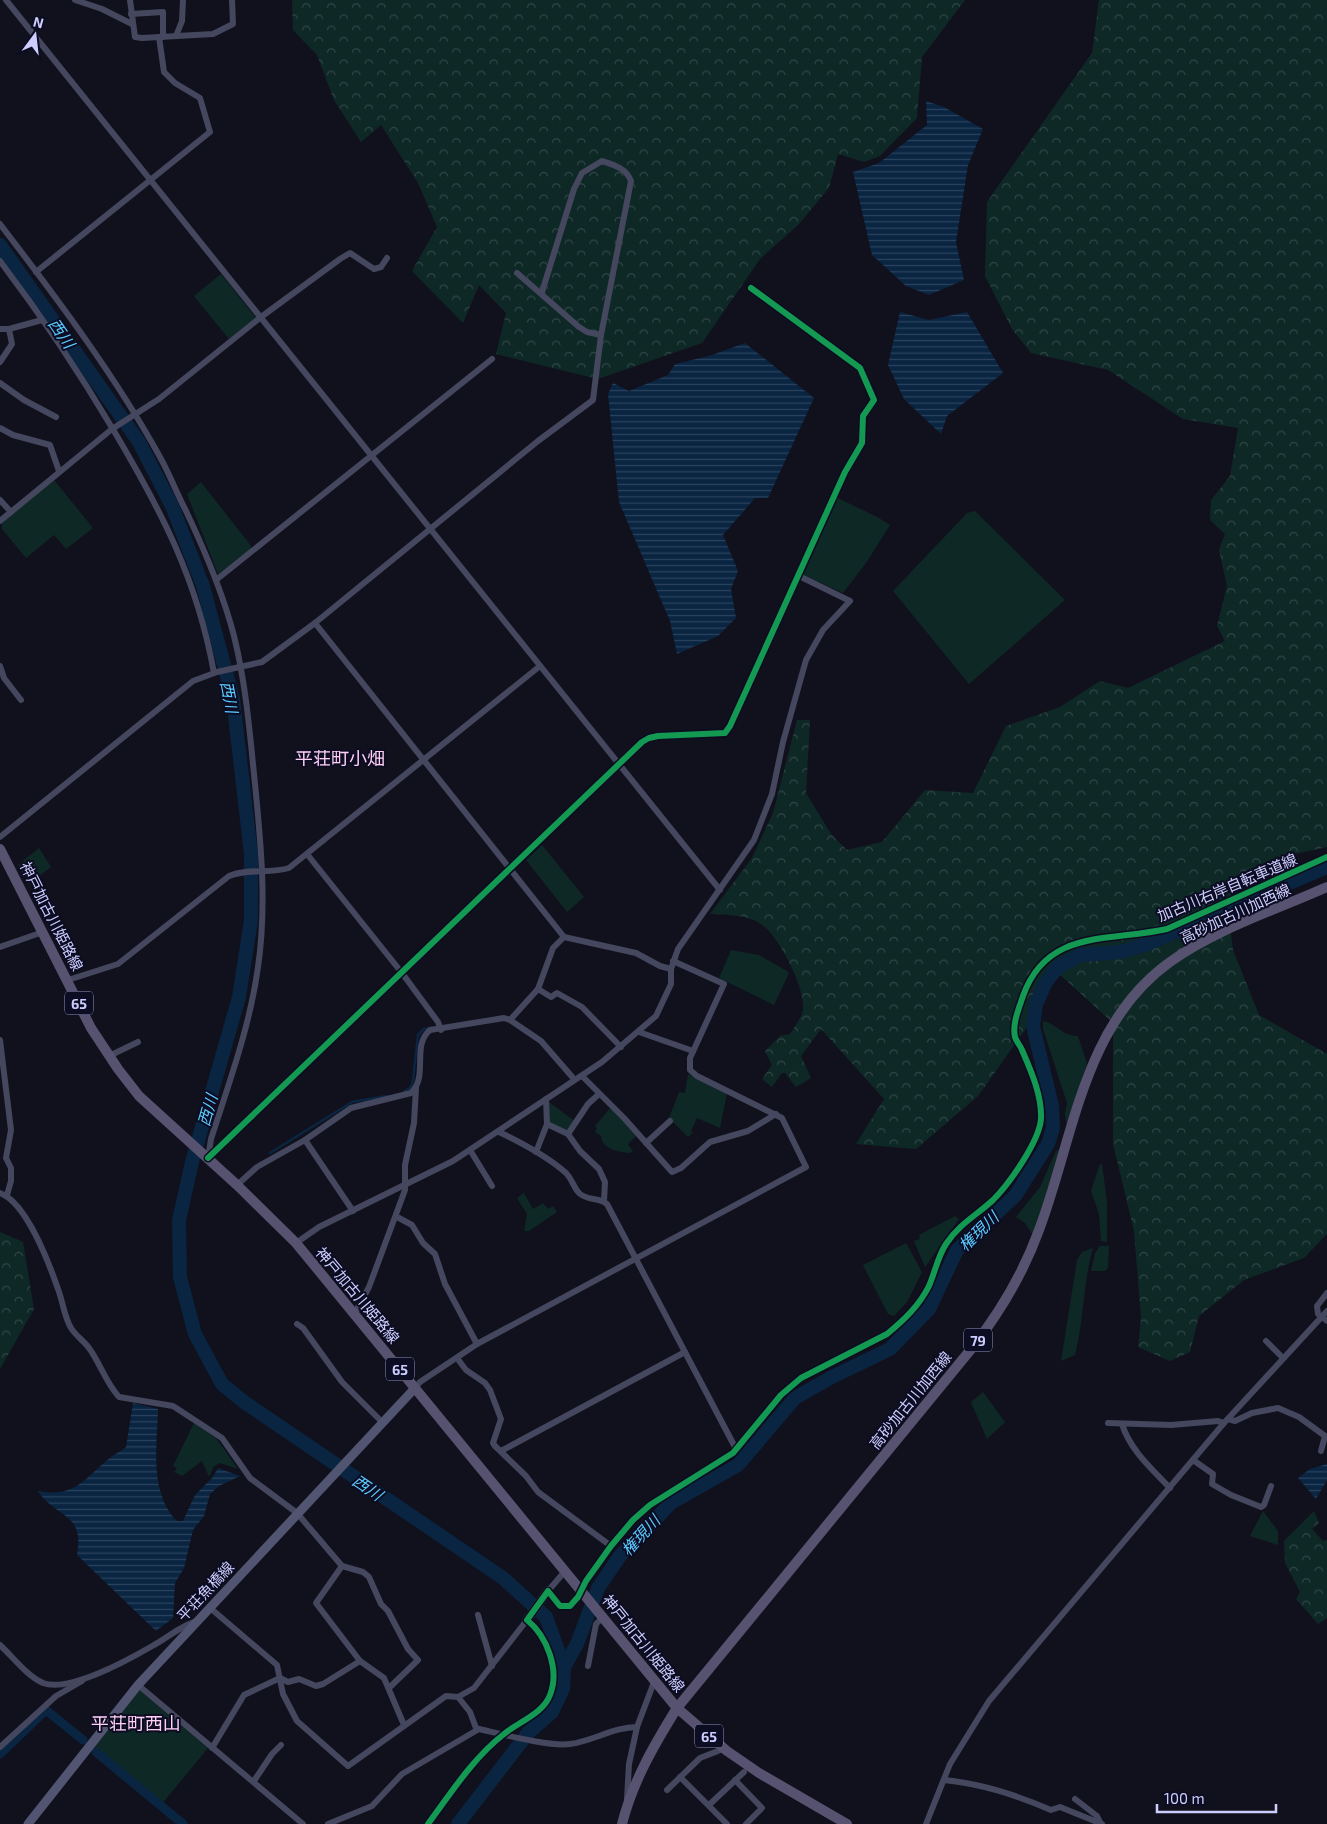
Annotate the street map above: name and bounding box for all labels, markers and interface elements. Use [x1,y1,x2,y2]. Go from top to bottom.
north arrow [10,10,60,60]
text: N [31,12,46,31]
water label: 西川 [45,314,80,353]
water label: 西川 [218,679,243,716]
district label: 平荘町小畑 [295,747,385,769]
street label: 加古川右岸自転車道線 [1154,849,1300,925]
street label: 神戸加古川姫路線 [17,858,87,974]
street label: 高砂加古川加西線 [1177,879,1293,947]
road number: 65 [65,991,93,1014]
water label: 西川 [193,1090,221,1128]
water label: 権現川 [954,1206,1003,1255]
street label: 神戸加古川姫路線 [313,1243,403,1347]
road number: 79 [964,1328,992,1352]
street label: 高砂加古川加西線 [865,1348,955,1452]
road number: 65 [386,1358,414,1380]
water label: 西川 [349,1470,388,1505]
water label: 権現川 [617,1510,665,1559]
street label: 平荘魚橋線 [173,1557,237,1625]
street label: 神戸加古川姫路線 [599,1591,689,1695]
district label: 平荘町西山 [91,1712,181,1734]
road number: 65 [695,1724,723,1748]
scale bar [1157,1782,1276,1814]
text: 100 m [1164,1789,1205,1807]

